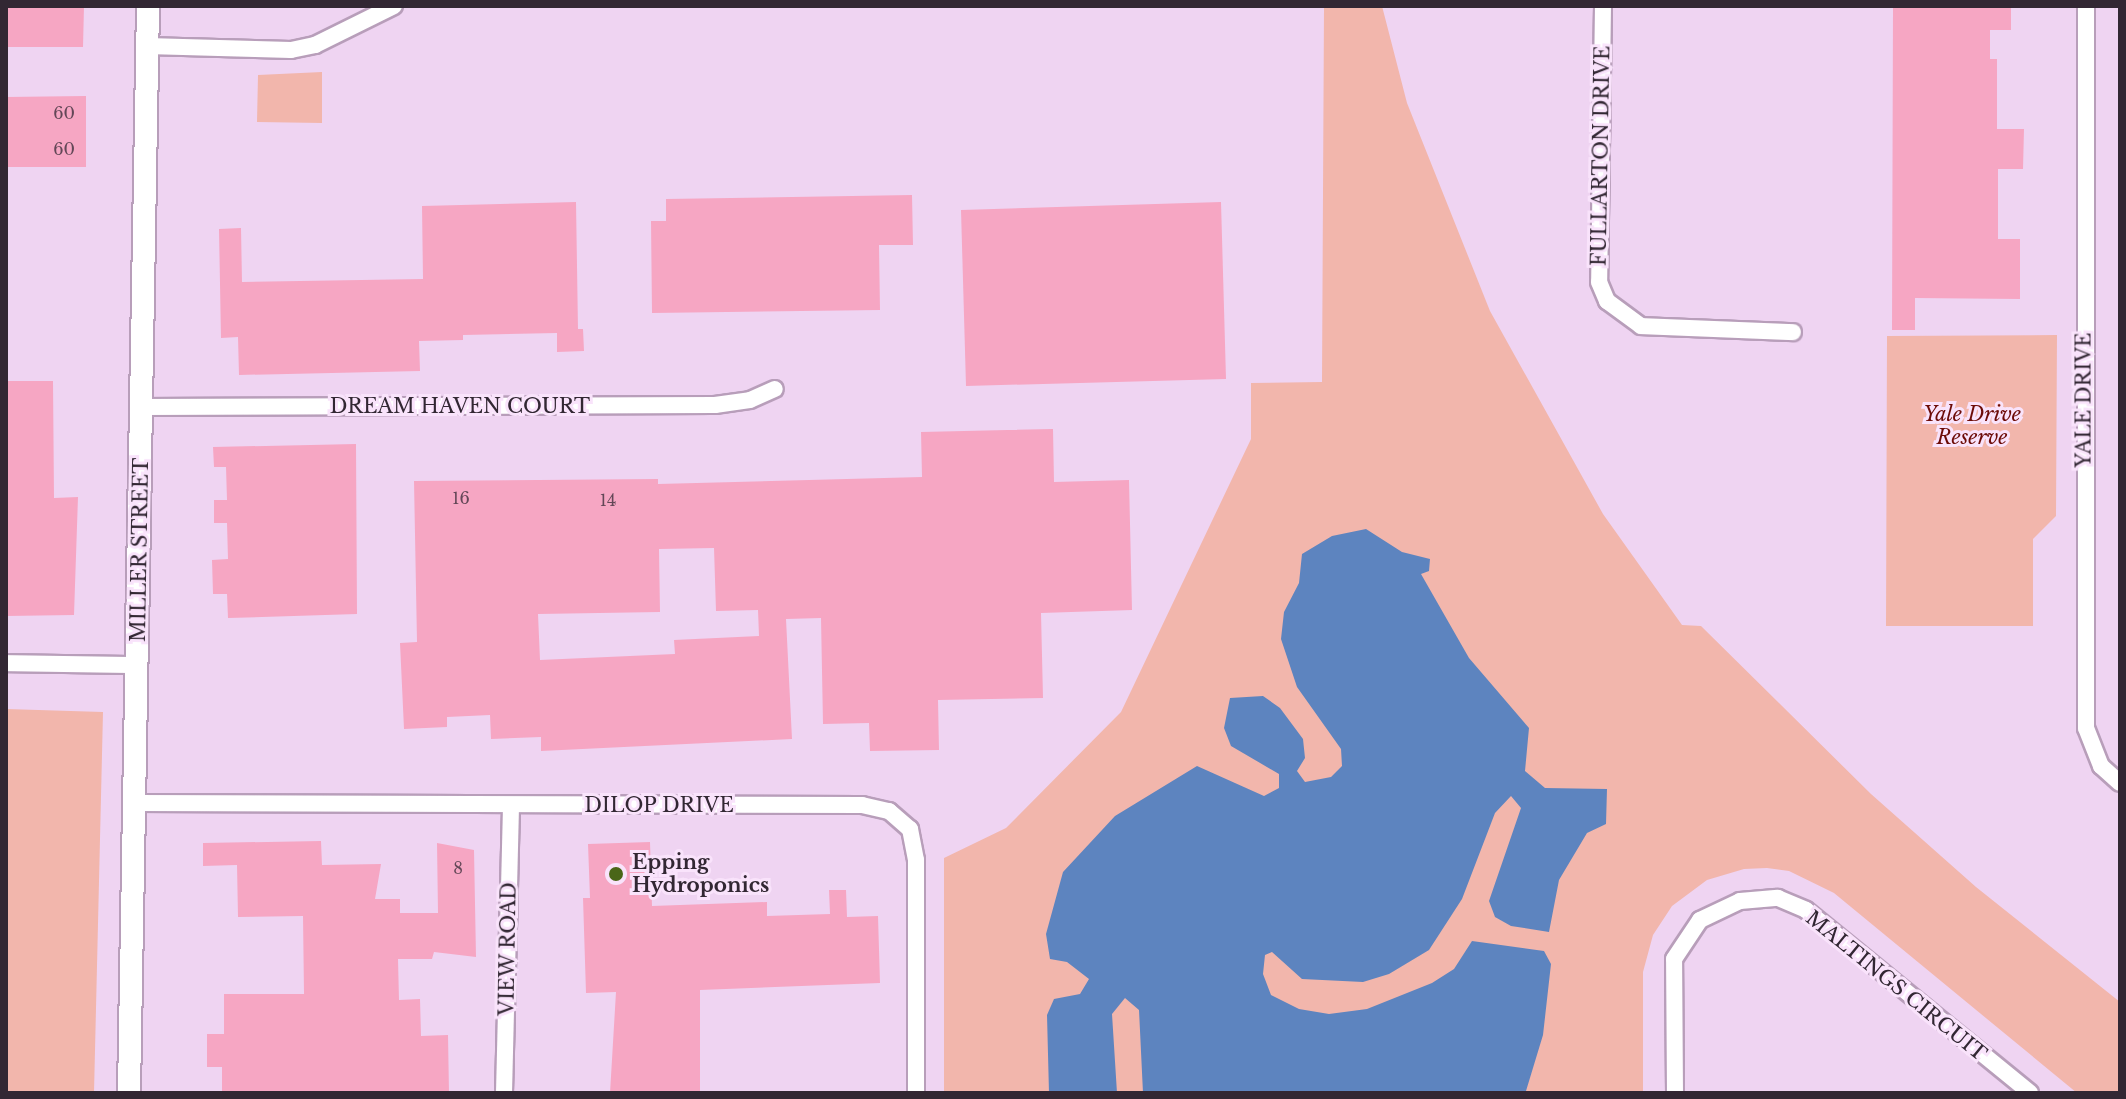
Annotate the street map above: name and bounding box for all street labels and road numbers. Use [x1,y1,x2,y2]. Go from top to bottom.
street label: FULLARTON DRIVE [1587,46,1615,266]
street label: YALE DRIVE [2072,332,2096,468]
street label: DREAM HAVEN COURT [330,394,590,418]
street label: MILLER STREET [126,457,154,643]
street label: DILOP DRIVE [584,793,734,817]
street label: VIEW ROAD [495,882,521,1016]
street label: MALTINGS CIRCUIT [1801,906,1991,1066]

